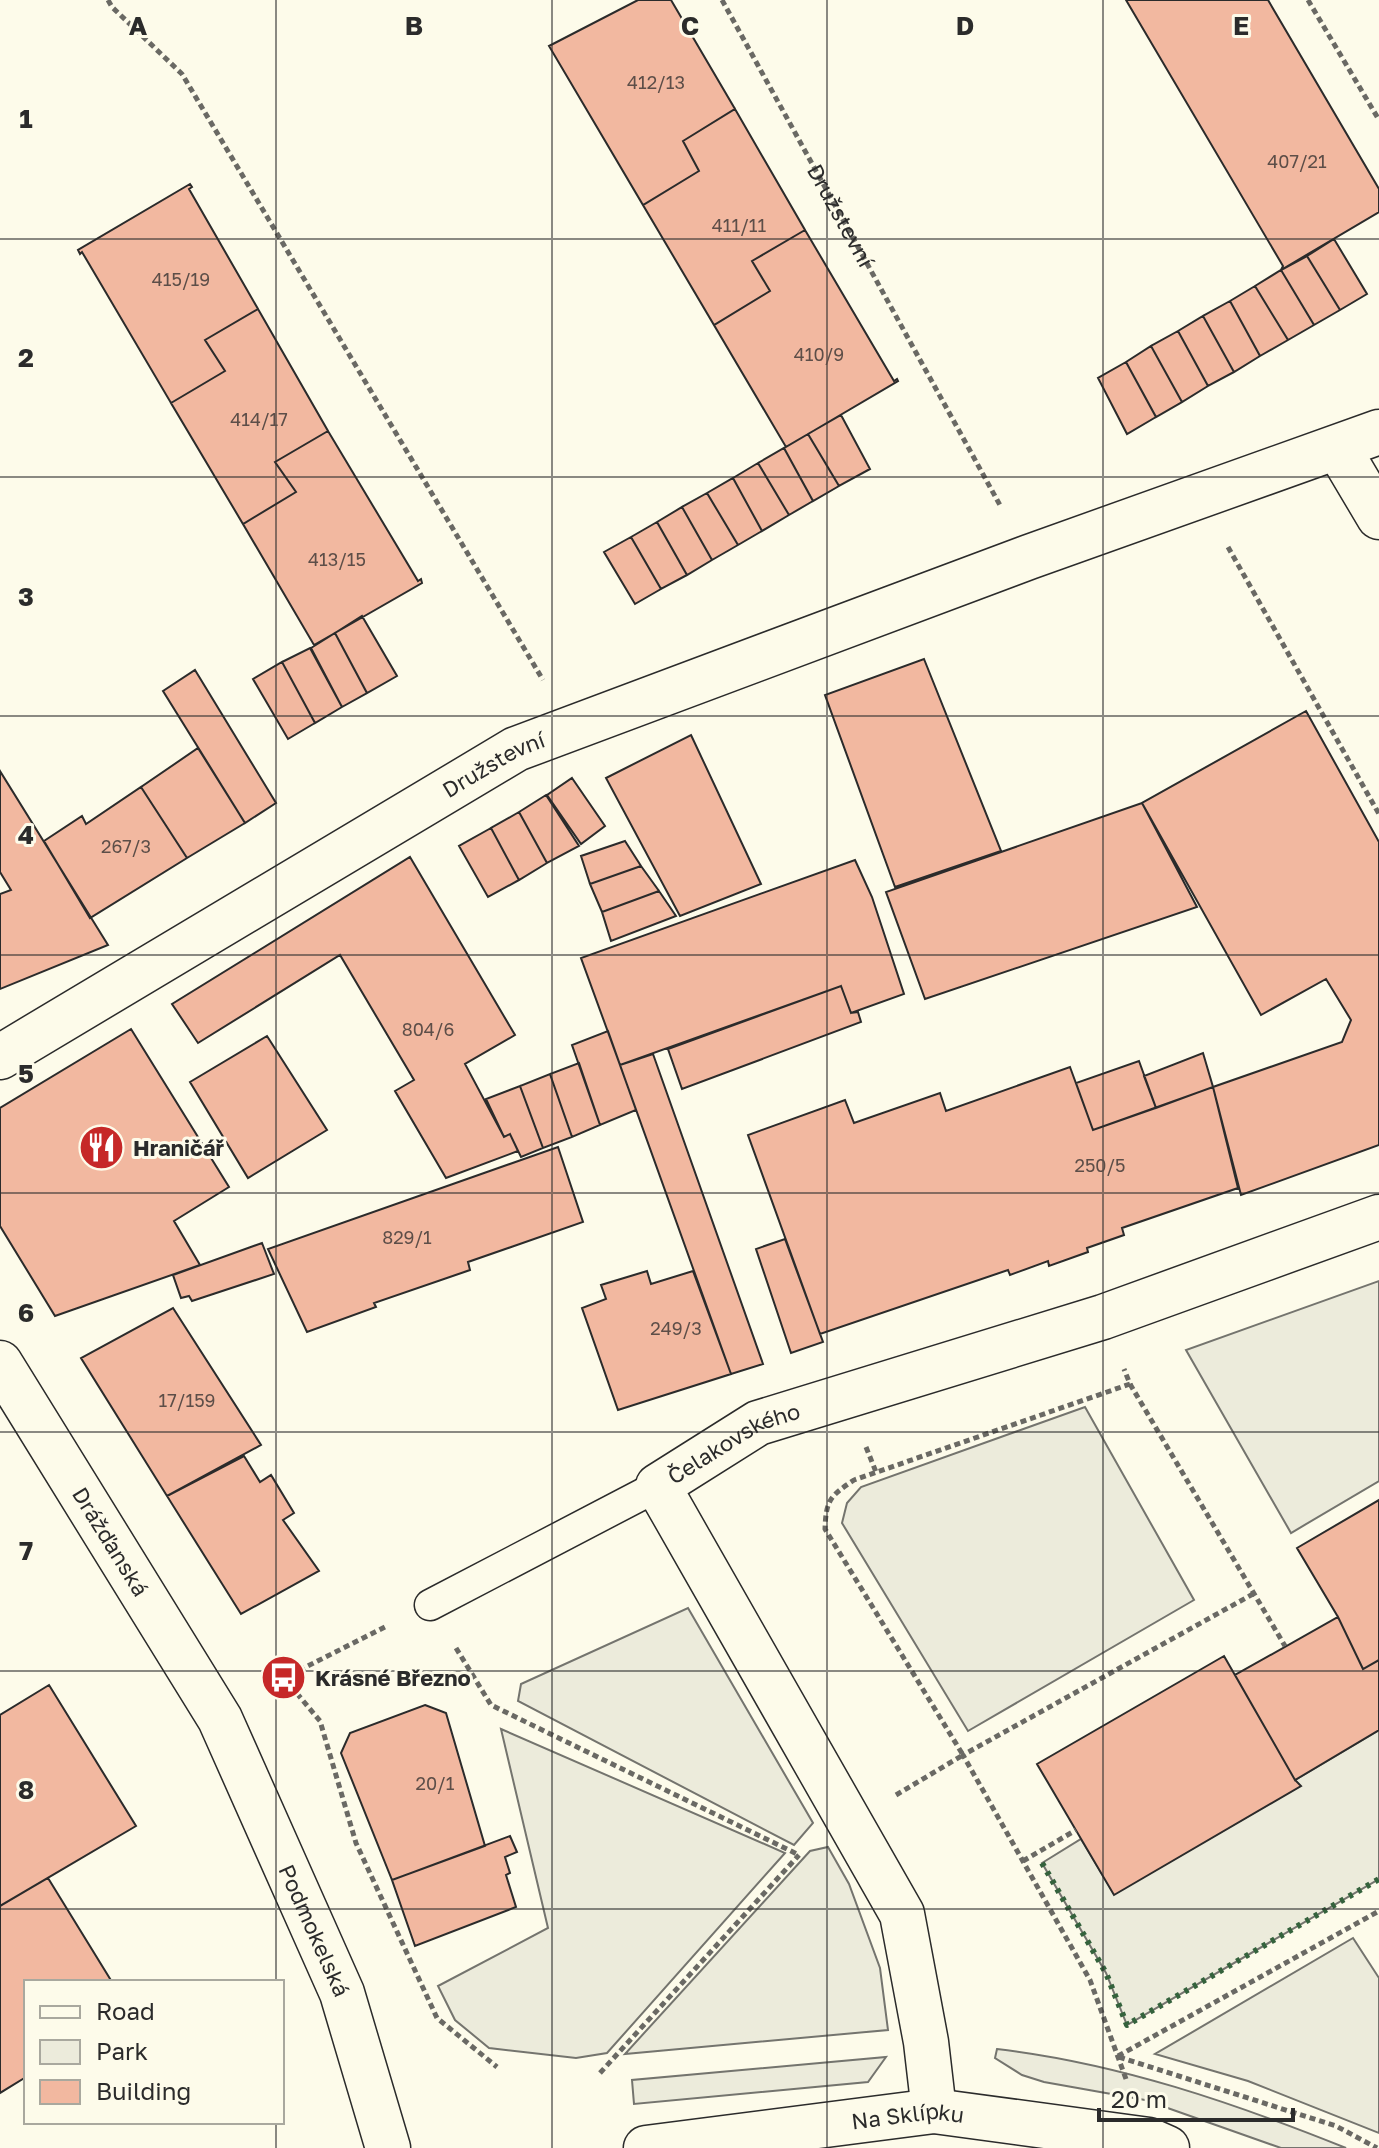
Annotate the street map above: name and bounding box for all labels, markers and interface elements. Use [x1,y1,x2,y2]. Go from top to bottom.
text: A [129,10,148,41]
text: B [405,10,423,41]
text: C [681,10,699,41]
text: D [956,10,974,41]
text: E [1233,10,1249,41]
house number: 412/13 [627,71,685,93]
text: 1 [19,103,33,134]
house number: 407/21 [1267,150,1327,172]
street label: Družstevní [802,159,881,273]
house number: 411/11 [712,214,767,236]
house number: 415/19 [152,268,210,290]
text: 2 [18,342,34,373]
house number: 410/9 [794,343,844,365]
house number: 414/17 [230,408,288,430]
house number: 413/15 [308,548,366,570]
text: 3 [18,581,34,612]
street label: Družstevní [437,725,550,803]
text: 4 [18,819,34,850]
house number: 267/3 [101,835,151,857]
house number: 804/6 [402,1018,454,1040]
text: 5 [18,1058,34,1089]
restaurant icon: Hraničář [78,1124,126,1172]
place label: Hraničář [133,1134,224,1161]
house number: 250/5 [1074,1154,1126,1176]
house number: 829/1 [382,1226,432,1248]
text: 6 [18,1297,34,1328]
house number: 249/3 [650,1317,702,1339]
house number: 17/159 [159,1389,215,1411]
street label: Čelakovského [662,1397,803,1490]
street label: Drážďanská [67,1482,155,1601]
text: 7 [19,1535,33,1566]
bus stop icon: Krásné Březno [260,1654,308,1702]
place label: Krásné Březno [315,1664,471,1691]
house number: 20/1 [416,1772,455,1794]
text: 8 [18,1774,34,1805]
street label: Podmokelská [273,1860,356,2001]
legend [24,1980,284,2124]
text: Road [96,1996,155,2025]
text: Park [96,2036,148,2065]
scale bar [1099,2072,1293,2122]
text: Building [96,2076,191,2105]
text: 20 m [1111,2084,1167,2113]
street label: Na Sklípku [850,2097,966,2134]

